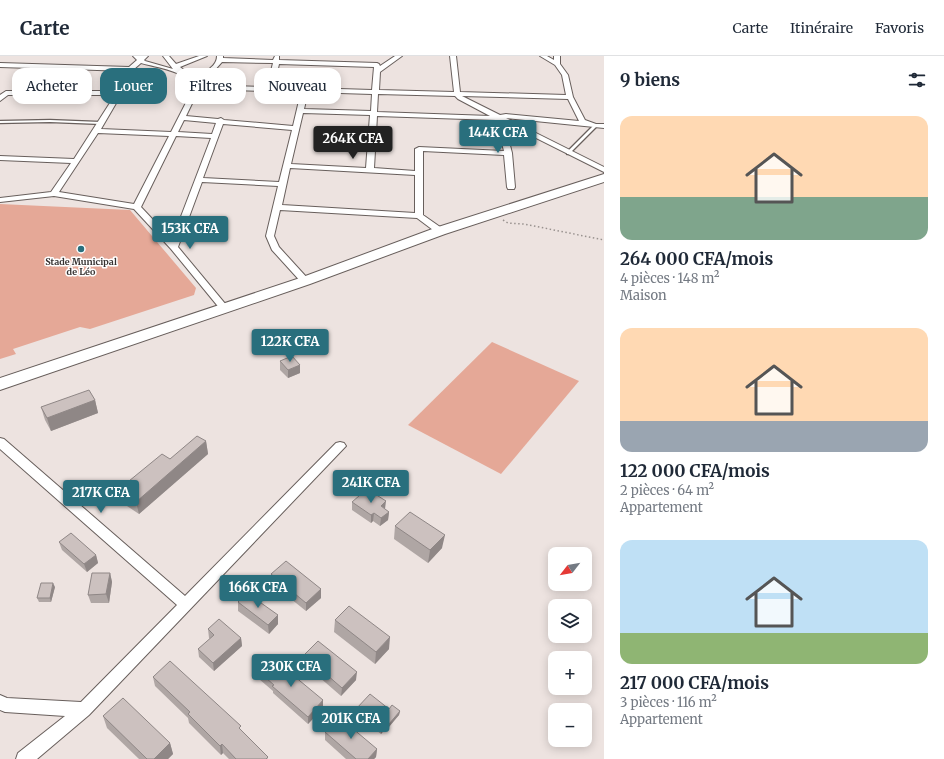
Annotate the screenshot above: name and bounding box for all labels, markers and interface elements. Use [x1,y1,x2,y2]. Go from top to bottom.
text: Carte [20,16,70,40]
text: Carte [733,19,768,37]
text: Itinéraire [790,19,853,37]
text: Favoris [875,19,924,37]
chip: Acheter [12,68,92,104]
chip: Louer [100,68,167,104]
chip: Filtres [175,68,246,104]
chip: Nouveau [254,68,341,104]
text: 9 biens [620,69,680,91]
icon: filters [906,69,928,91]
pin: 144K CFA [457,120,539,154]
text: 144K CFA [468,124,528,141]
pin: 264K CFA [312,126,394,160]
text: 264K CFA [322,130,384,147]
icon: home [738,142,810,214]
pin: 153K CFA [149,216,231,250]
text: 153K CFA [161,220,219,237]
marker: Stade Municipal de Léo [76,244,86,254]
text: 264 000 CFA/mois [620,248,773,270]
place label: Stade Municipal de Léo [45,256,117,277]
text: 4 pièces · 148 m² [620,270,719,287]
text: Maison [620,287,667,304]
pin: 122K CFA [249,329,331,363]
text: 122K CFA [261,333,319,350]
icon: home [738,354,810,426]
text: 122 000 CFA/mois [620,460,770,482]
pin: 241K CFA [330,470,412,504]
text: 241K CFA [342,474,400,491]
pin: 217K CFA [60,480,142,514]
text: 2 pièces · 64 m² [620,482,714,499]
text: 217K CFA [72,484,130,501]
text: Appartement [620,499,703,516]
north arrow [548,547,592,591]
map controls [548,547,592,747]
icon: home [738,566,810,638]
pin: 166K CFA [217,575,299,609]
text: 166K CFA [229,579,287,596]
button: layers [548,599,592,643]
button: + [548,651,592,695]
pin: 230K CFA [250,654,332,688]
text: 230K CFA [261,658,321,675]
text: 217 000 CFA/mois [620,672,769,694]
text: 3 pièces · 116 m² [620,694,717,711]
button: − [548,703,592,747]
pin: 201K CFA [310,706,392,740]
text: 201K CFA [321,710,381,727]
text: Appartement [620,711,703,728]

